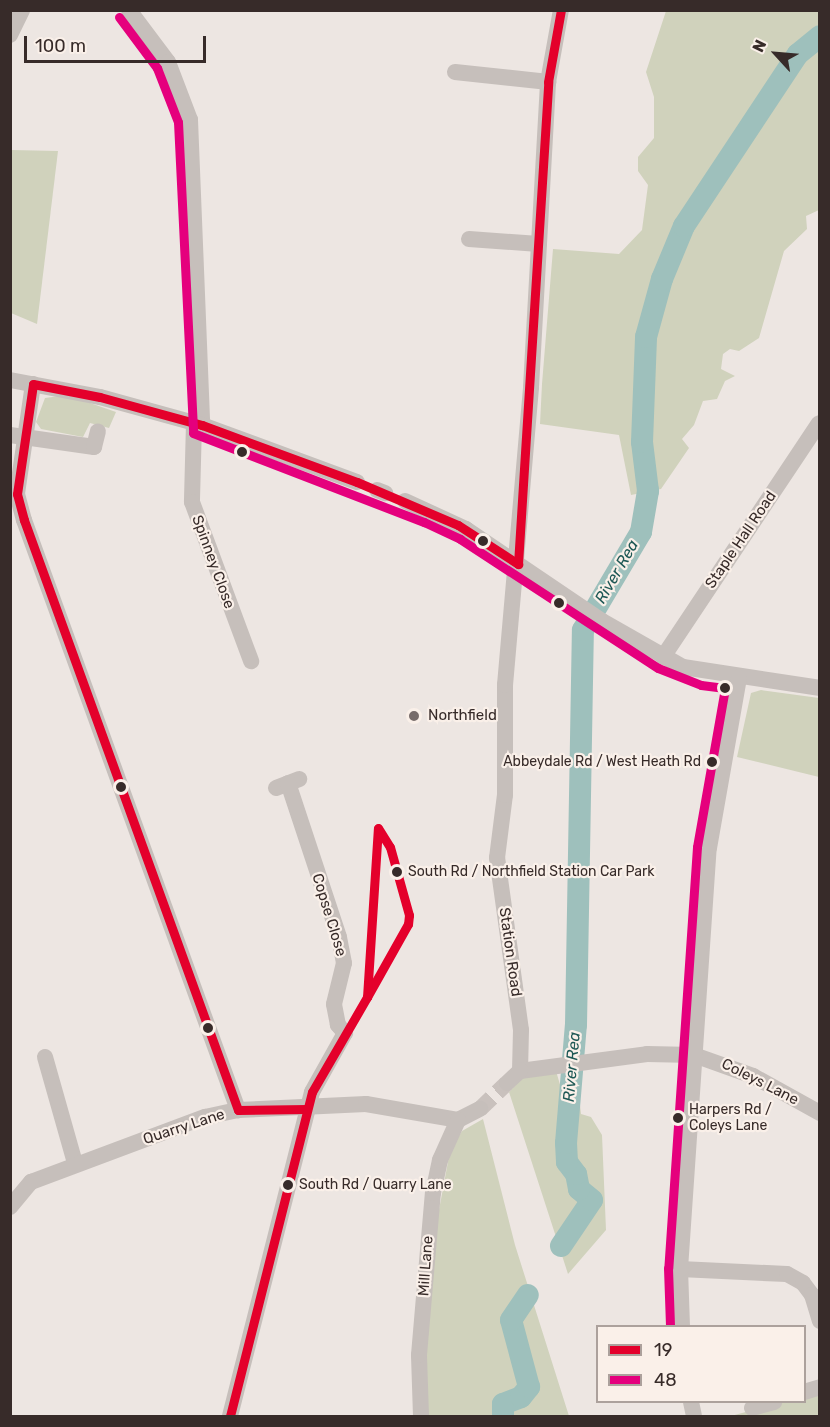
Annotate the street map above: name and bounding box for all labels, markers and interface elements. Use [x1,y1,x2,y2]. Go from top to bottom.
scale bar [27,24,208,62]
north arrow [746,24,806,84]
text: 100 m [35,35,86,57]
text: N [748,37,770,55]
unlabelled marker [236,446,248,458]
street label: Staple Hall Road [702,488,780,592]
street label: Spinney Close [188,513,238,611]
unlabelled marker [477,535,489,547]
water label: River Rea [591,537,643,607]
unlabelled marker [553,597,565,609]
unlabelled marker [719,682,731,694]
marker: Northfield [405,707,423,725]
place label: Northfield [428,707,497,725]
place label: Abbeydale Rd / West Heath Rd [503,754,701,770]
marker: Abbeydale Rd / West Heath Rd [706,756,718,768]
unlabelled marker [115,781,127,793]
place label: South Rd / Northfield Station Car Park [408,864,655,880]
marker: South Rd / Northfield Station Car Park [391,866,403,878]
street label: Copse Close [308,871,350,959]
street label: Station Road [495,906,525,998]
unlabelled marker [202,1022,214,1034]
water label: River Rea [559,1031,585,1103]
street label: Coleys Lane [719,1055,801,1109]
place label: Harpers Rd / Coleys Lane [689,1102,772,1134]
street label: Quarry Lane [141,1105,227,1149]
marker: Harpers Rd / Coleys Lane [672,1112,684,1124]
place label: South Rd / Quarry Lane [299,1177,452,1193]
marker: South Rd / Quarry Lane [282,1179,294,1191]
street label: Mill Lane [415,1235,437,1297]
legend [596,1325,806,1403]
text: 19 [654,1339,672,1361]
text: 48 [654,1369,677,1391]

